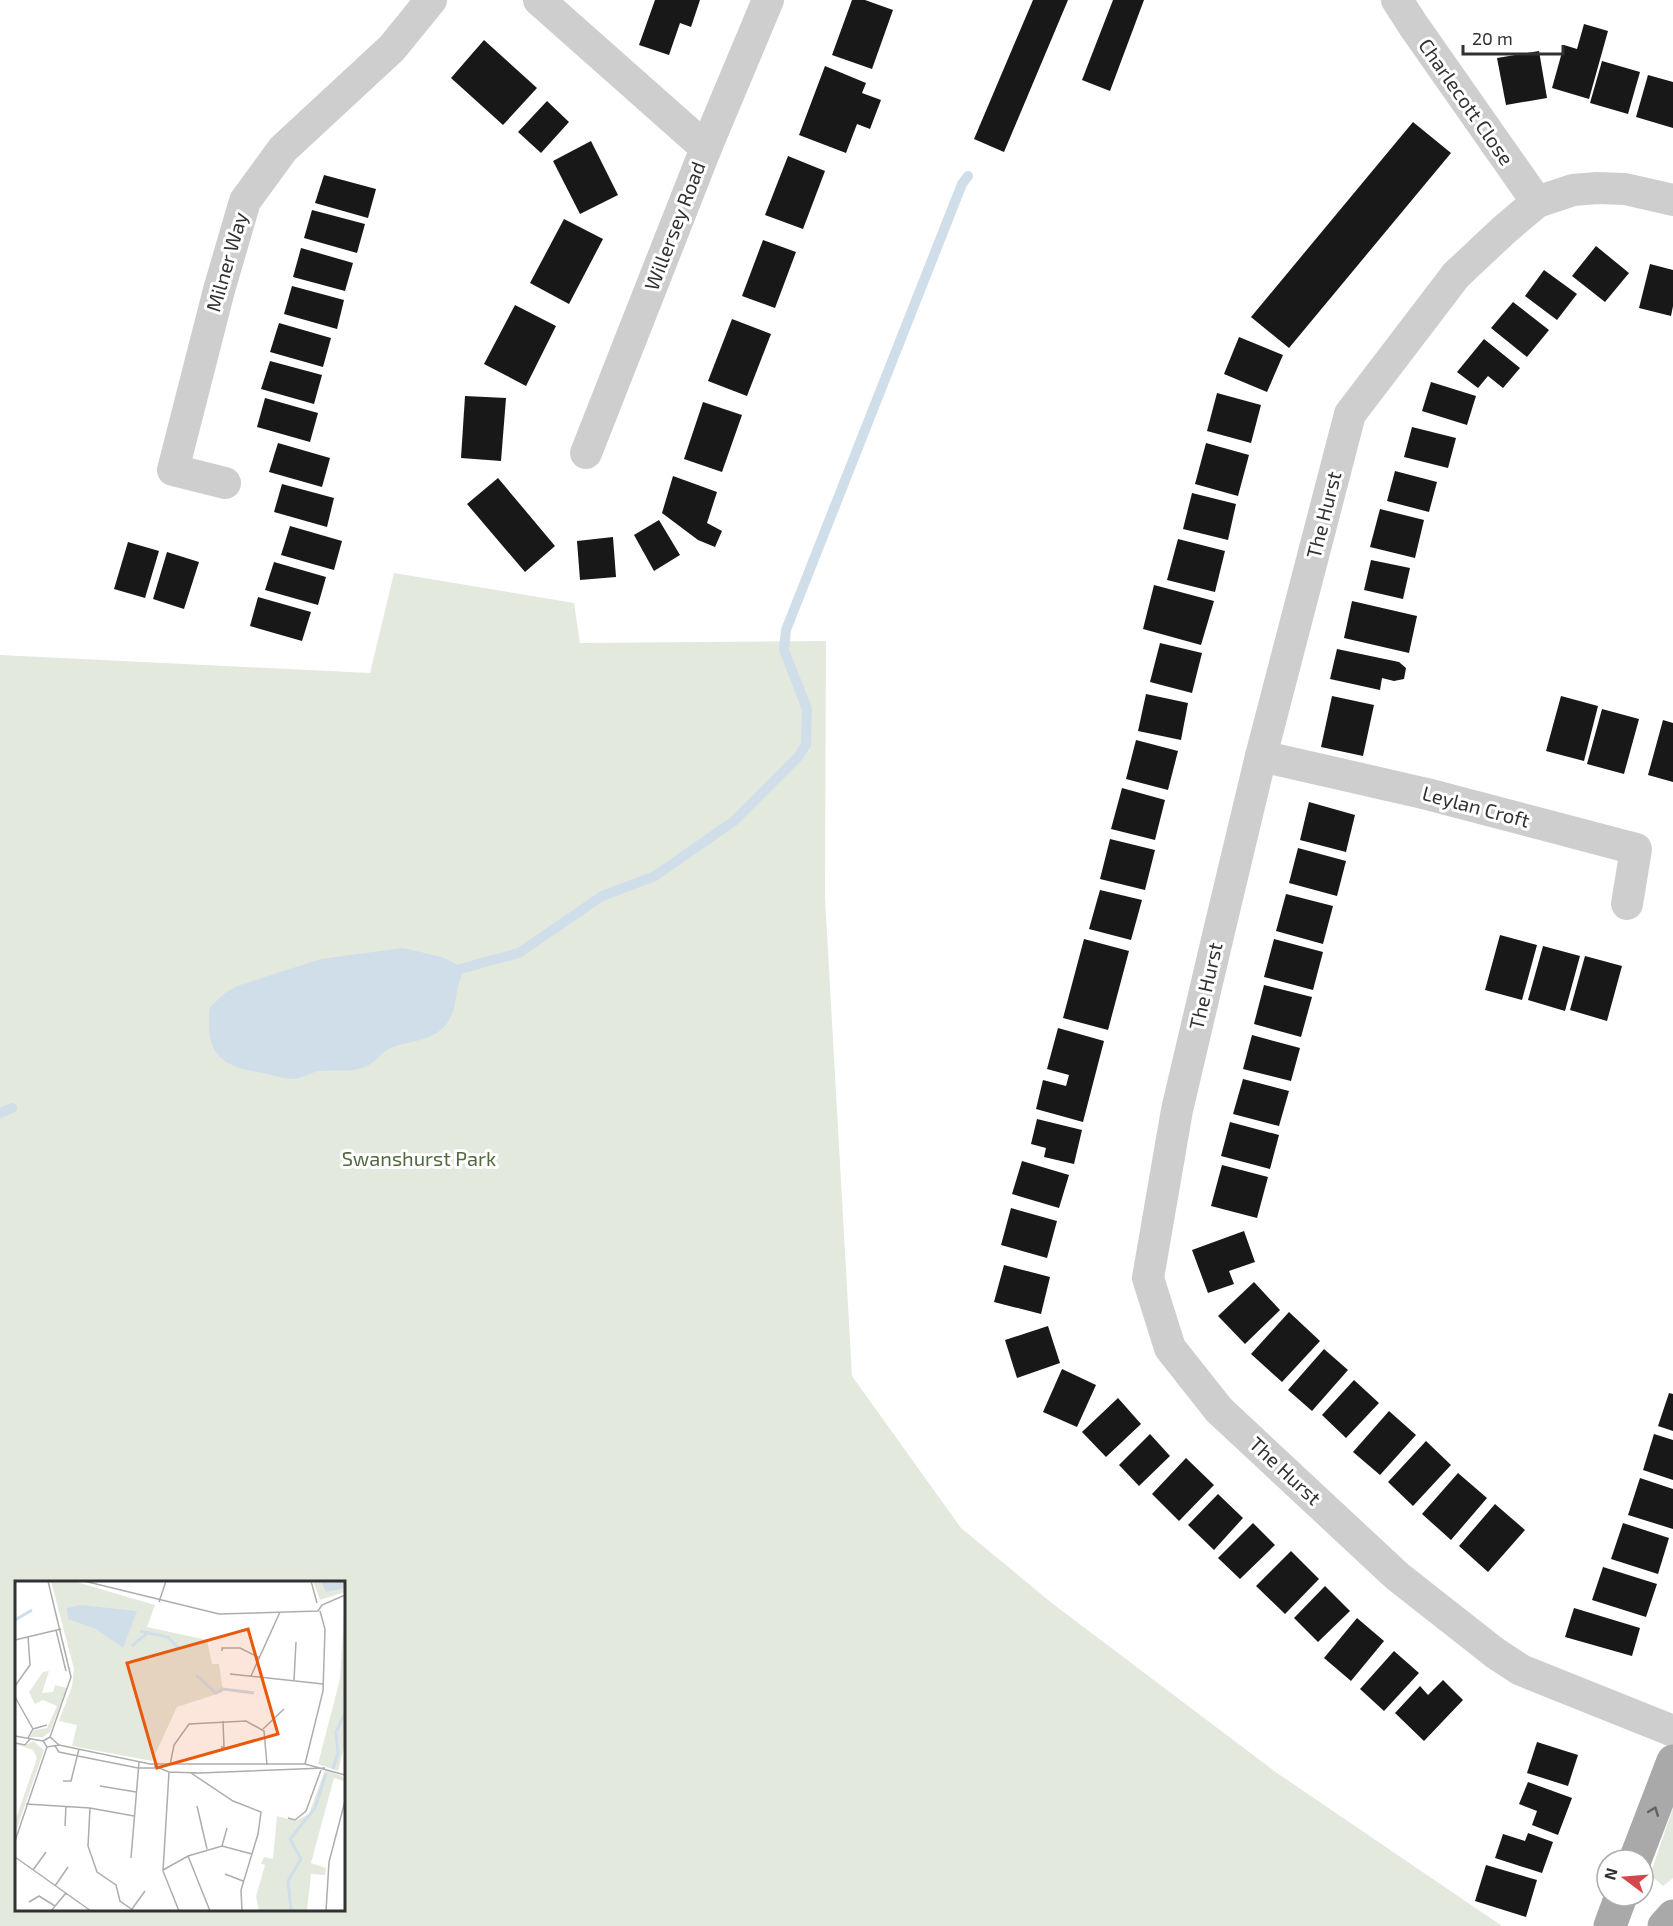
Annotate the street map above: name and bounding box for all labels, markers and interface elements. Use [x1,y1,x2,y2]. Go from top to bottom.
scale bar [1463,18,1564,56]
text: 20 m [1472,27,1513,49]
street label: Charlecott Close [1414,34,1519,169]
street label: Willersey Road [638,158,710,293]
street label: Milner Way [200,209,252,314]
street label: The Hurst [1301,468,1346,561]
street label: Leylan Croft [1420,780,1533,832]
street label: The Hurst [1183,939,1227,1032]
park label: Swanshurst Park [342,1146,496,1170]
street label: The Hurst [1245,1431,1327,1510]
inset map [15,1581,345,1911]
one-way arrow [1647,1806,1659,1817]
north arrow [1595,1848,1655,1908]
text: N [1599,1866,1621,1882]

